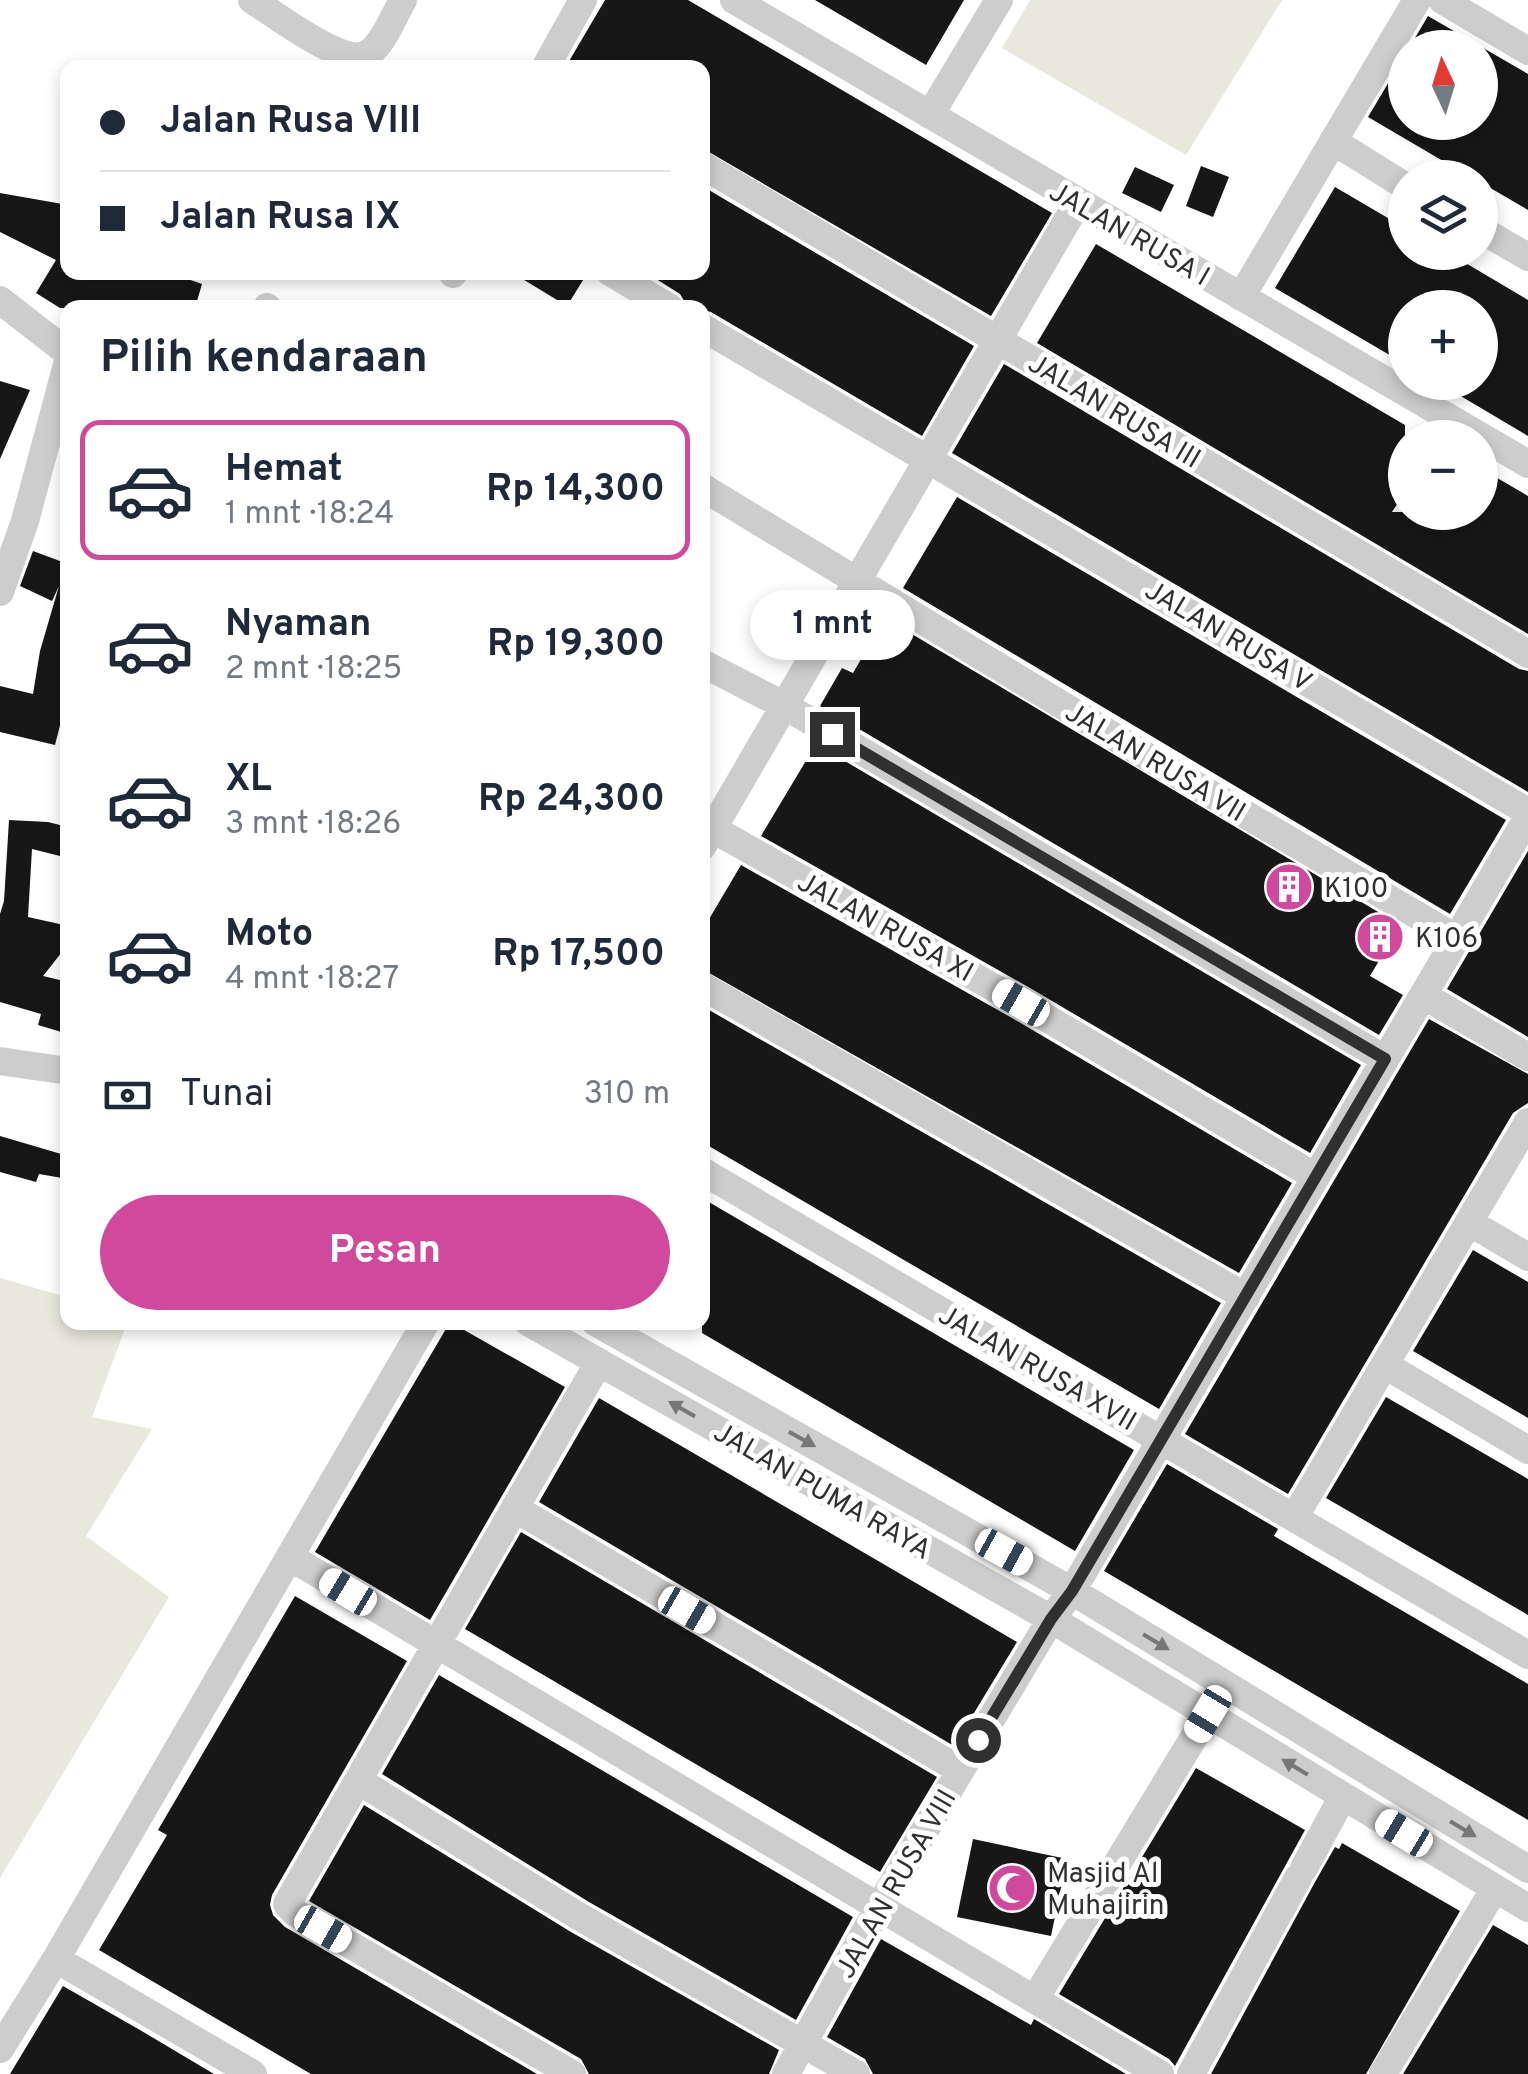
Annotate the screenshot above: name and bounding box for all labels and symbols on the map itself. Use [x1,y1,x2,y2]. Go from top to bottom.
north arrow [1388,30,1498,140]
street label: JALAN RUSA I [1042,175,1215,296]
street label: JALAN RUSA III [1020,347,1206,478]
street label: JALAN RUSA V [1137,574,1318,702]
callout: 1 mnt [750,589,914,659]
street label: JALAN RUSA VII [1058,695,1251,832]
route end [810,712,855,757]
building icon: K100 [1263,861,1315,913]
street label: JALAN RUSA XI [790,865,979,992]
place label: K100 [1324,872,1388,908]
building icon: K106 [1354,911,1406,963]
place label: K106 [1415,922,1478,958]
car [988,975,1054,1031]
street label: JALAN RUSA XVII [931,1298,1142,1441]
one-way arrow [668,1401,696,1419]
street label: JALAN PUMA RAYA [706,1416,937,1570]
one-way arrow [788,1430,816,1447]
car [970,1524,1038,1580]
car [315,1564,381,1620]
car [654,1582,720,1638]
one-way arrow [1142,1632,1169,1650]
car [1180,1681,1236,1747]
route start [956,1718,1001,1763]
one-way arrow [1281,1759,1309,1776]
street label: JALAN RUSA VIII [829,1784,966,1985]
car [1371,1805,1437,1861]
one-way arrow [1449,1820,1477,1837]
place label: Masjid Al Muhajirin [1047,1857,1165,1925]
mosque icon: Masjid Al Muhajirin [986,1862,1038,1914]
car [290,1901,356,1957]

